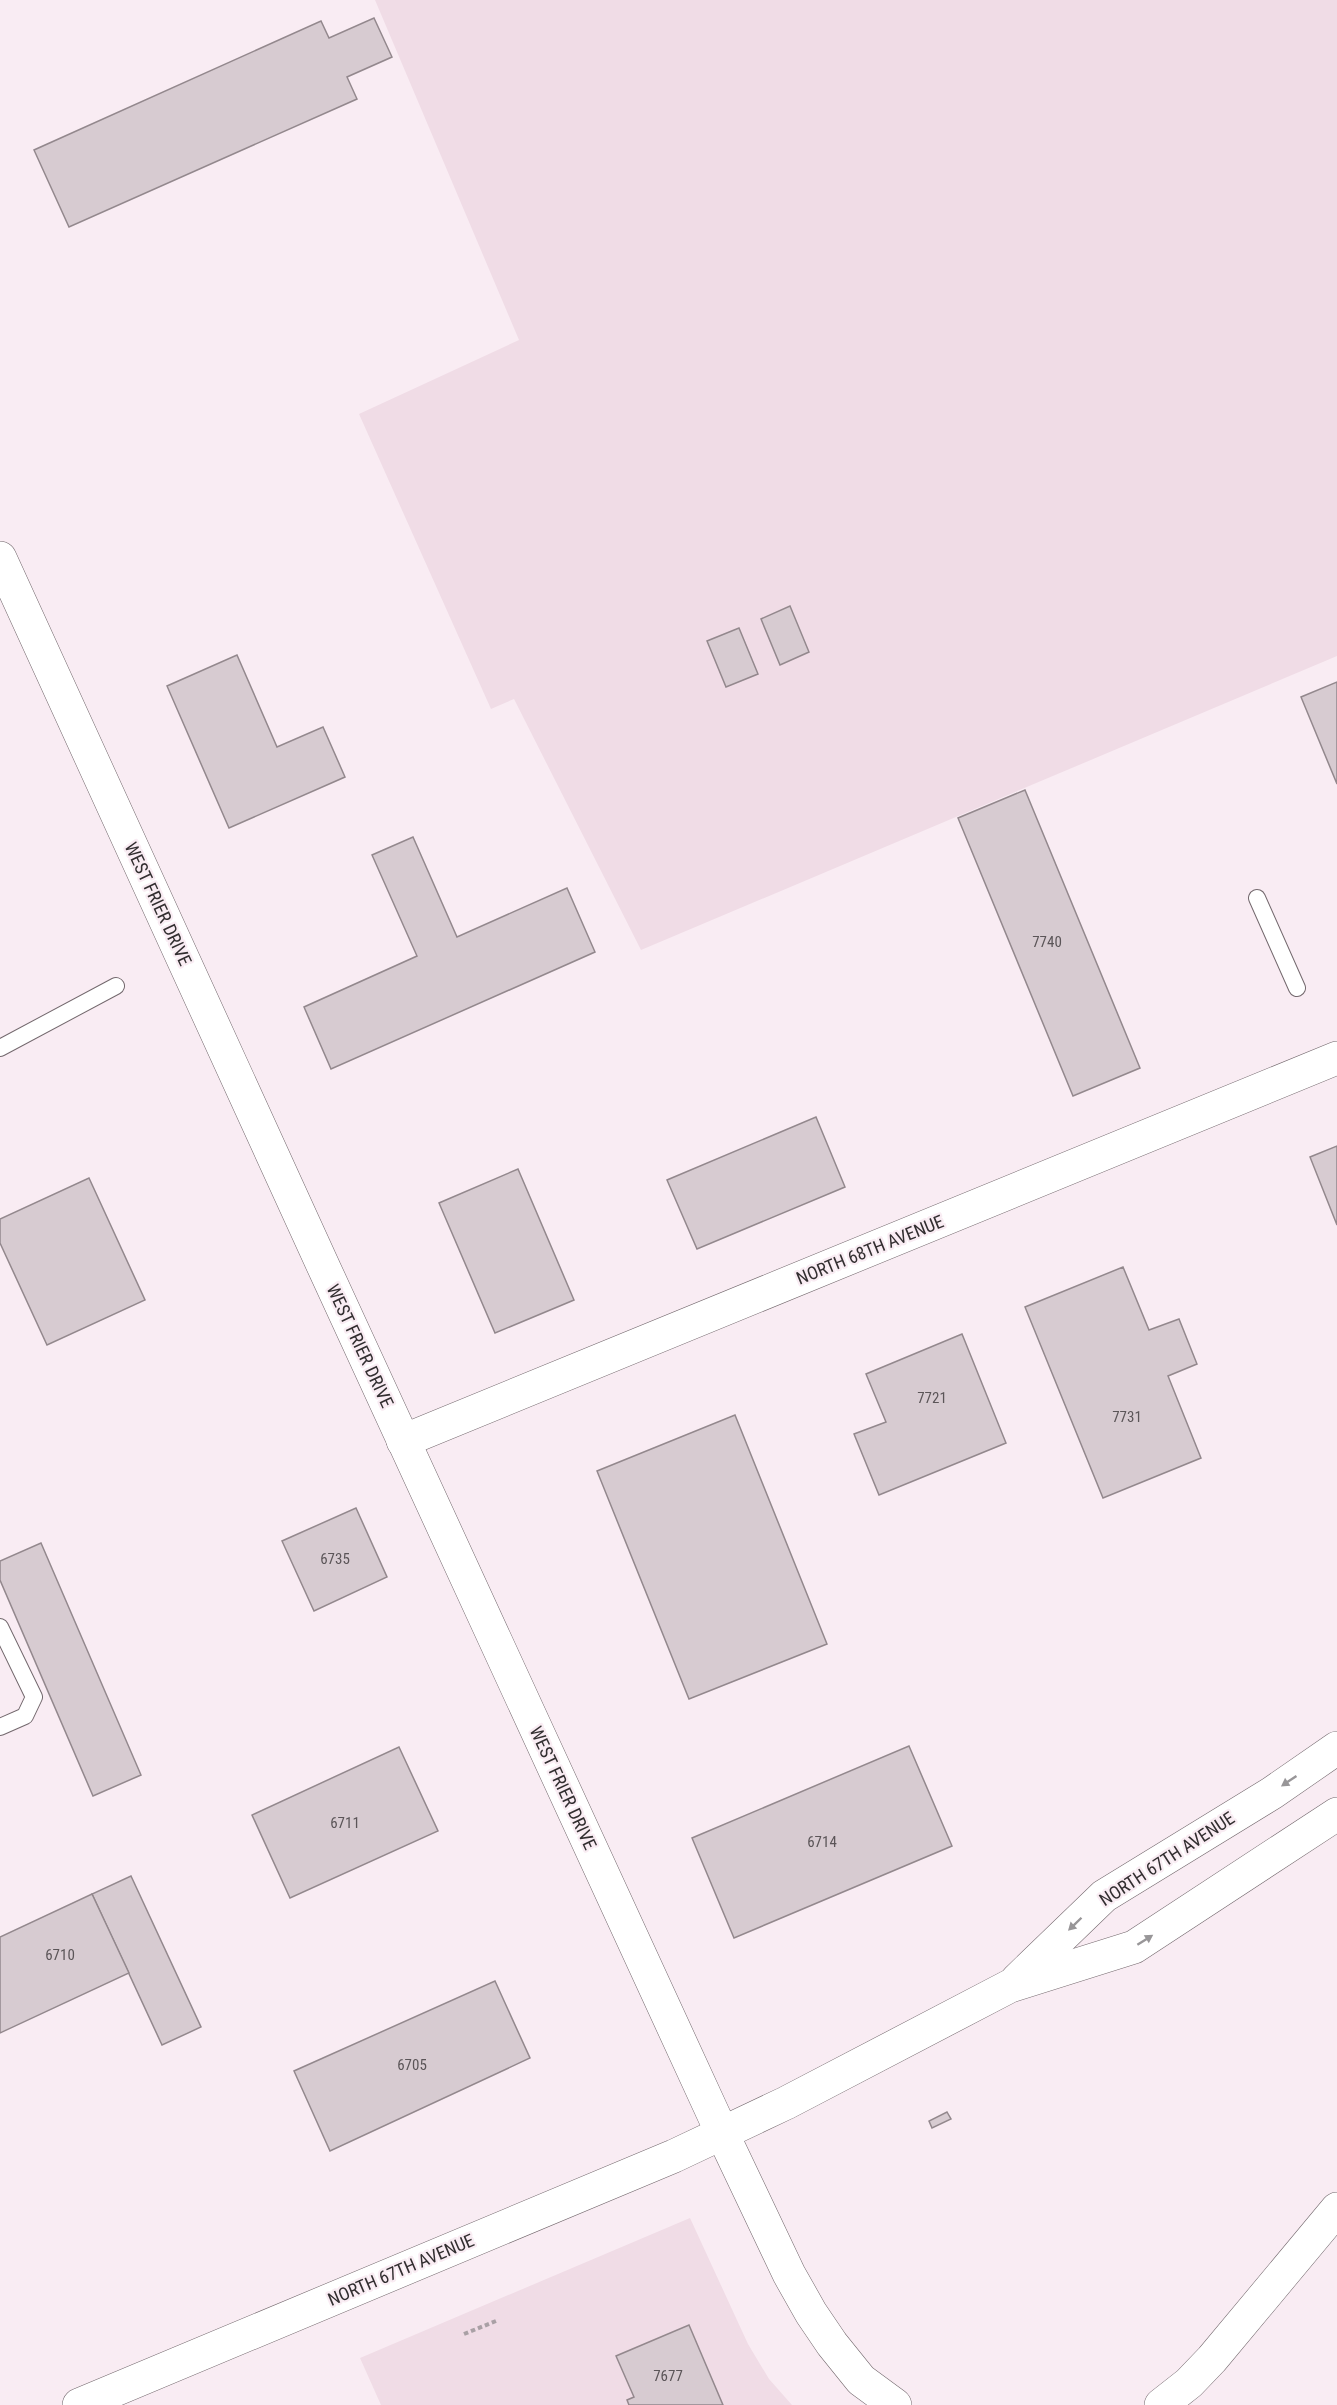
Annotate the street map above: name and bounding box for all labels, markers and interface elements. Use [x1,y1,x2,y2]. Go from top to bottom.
street label: WEST FRIER DRIVE [121,839,196,969]
house number: 7740 [1032,933,1062,951]
street label: NORTH 68TH AVENUE [793,1210,946,1289]
street label: WEST FRIER DRIVE [323,1281,398,1411]
house number: 7721 [917,1389,947,1407]
house number: 7731 [1112,1408,1142,1426]
house number: 6735 [320,1550,350,1568]
street label: WEST FRIER DRIVE [526,1723,601,1853]
one-way arrow [1281,1775,1297,1787]
street label: NORTH 67TH AVENUE [1095,1807,1238,1910]
house number: 6711 [330,1814,360,1832]
house number: 6714 [807,1833,837,1851]
one-way arrow [1067,1917,1082,1931]
one-way arrow [1136,1934,1153,1945]
house number: 6710 [45,1946,75,1964]
house number: 6705 [397,2056,427,2074]
street label: NORTH 67TH AVENUE [325,2229,477,2310]
house number: 7677 [653,2367,683,2385]

